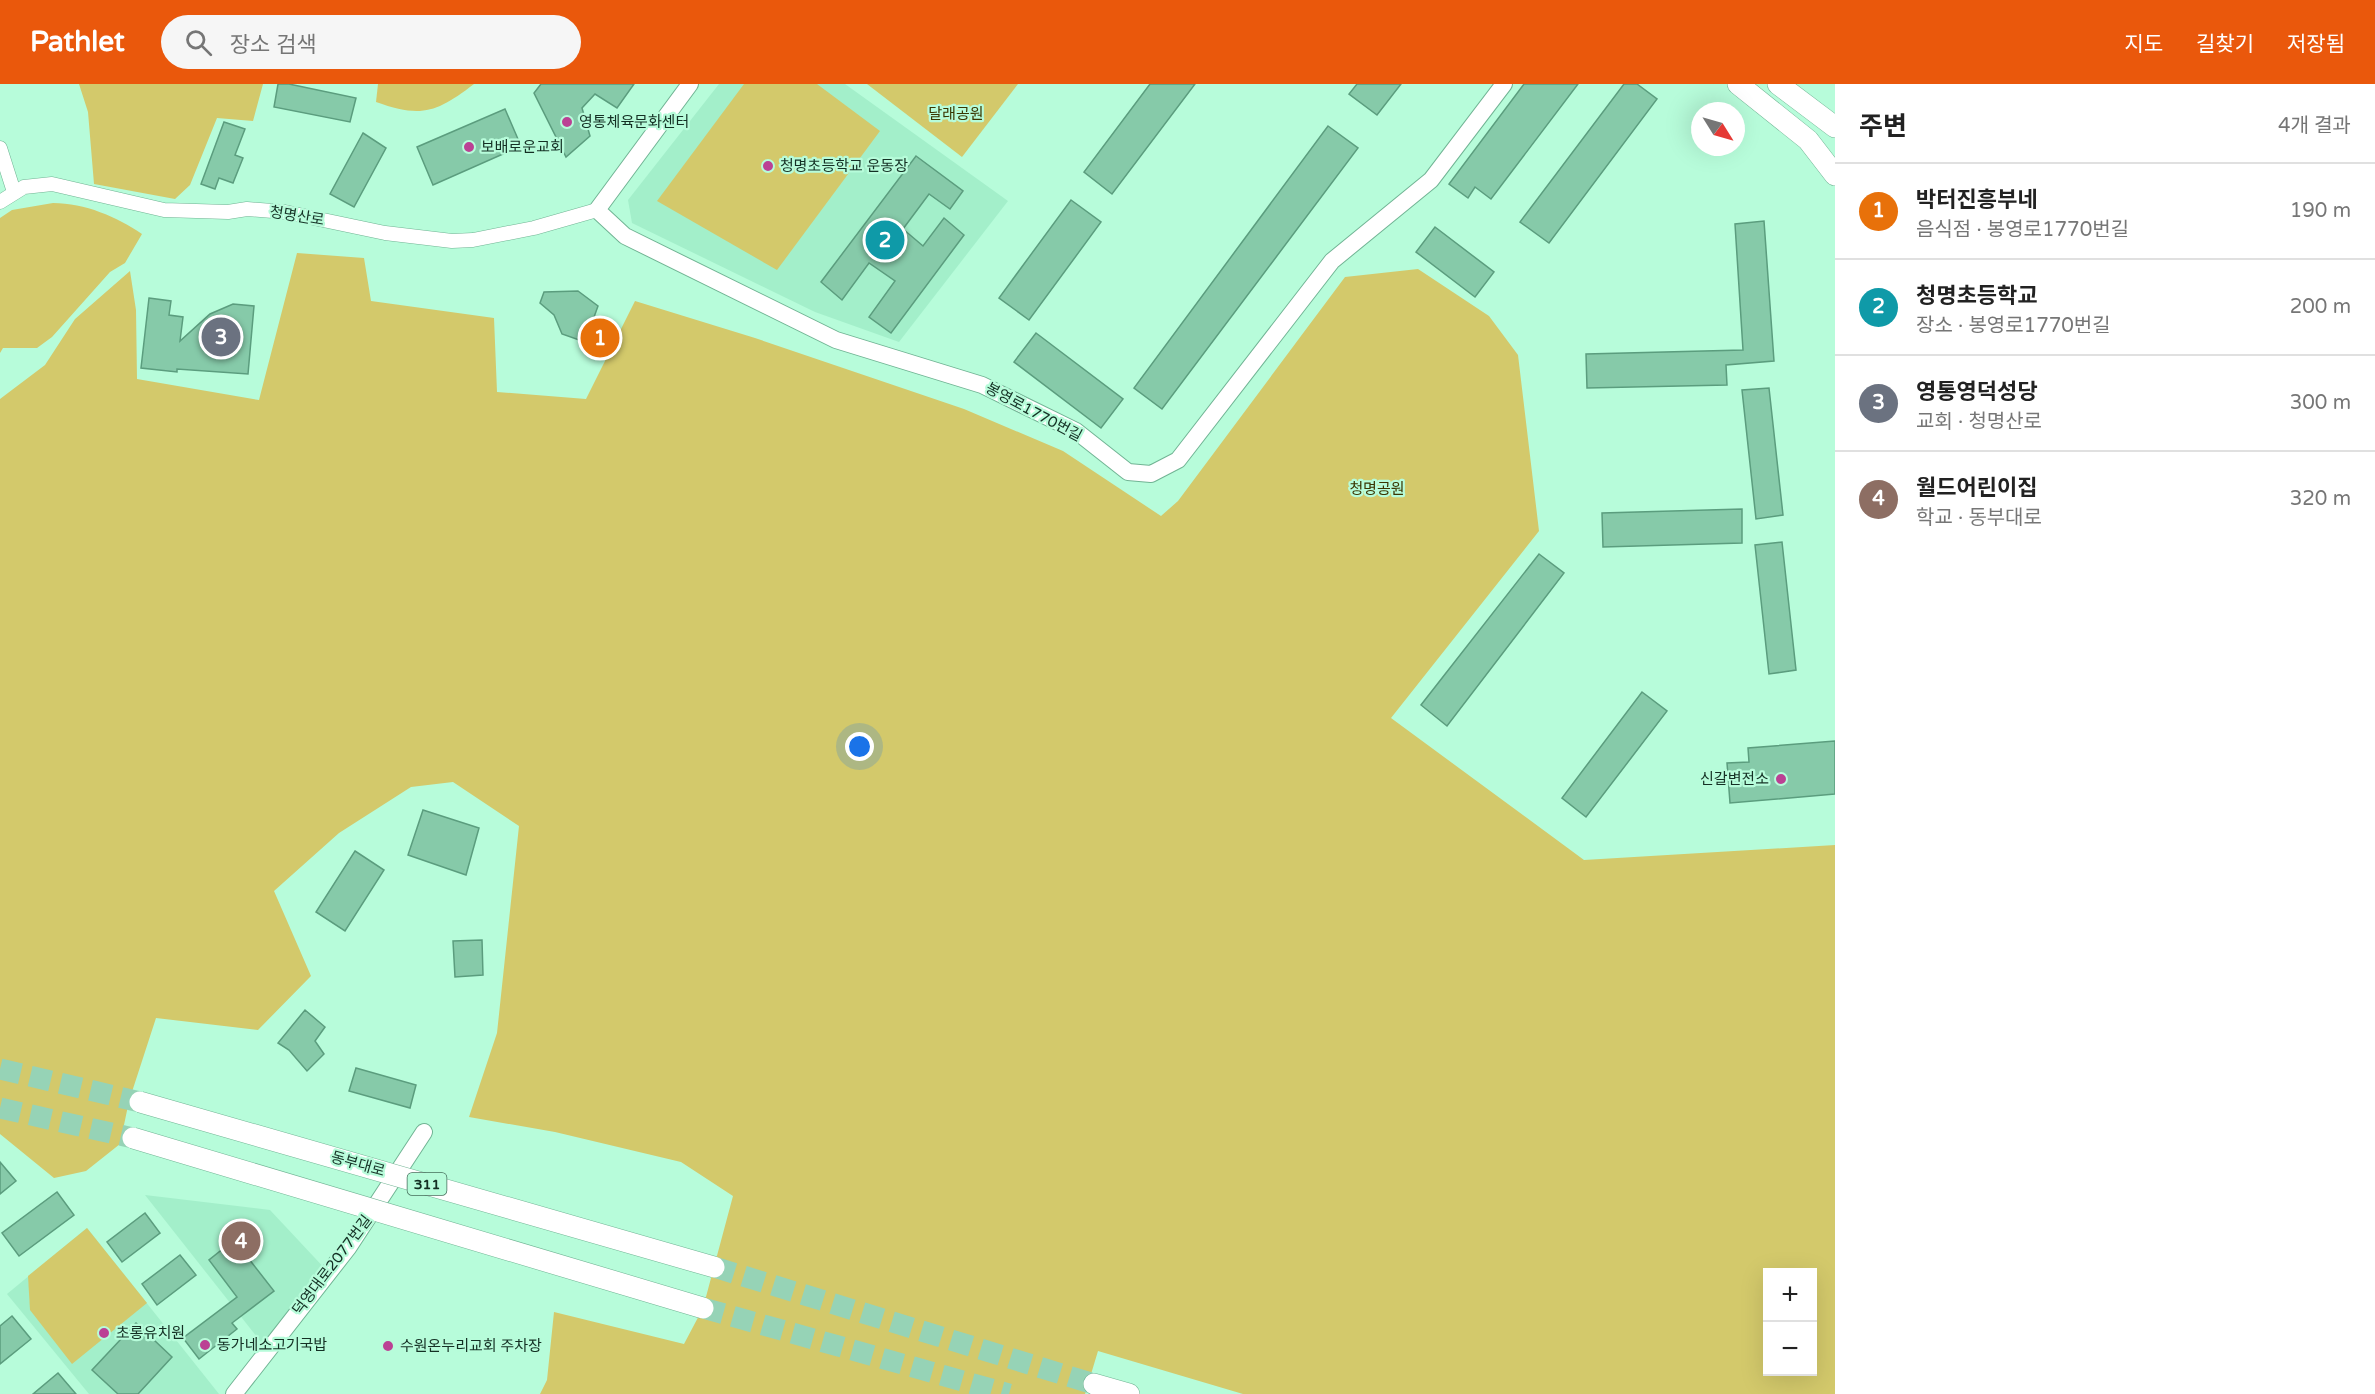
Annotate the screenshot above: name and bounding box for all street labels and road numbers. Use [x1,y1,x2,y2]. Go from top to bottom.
street label: 청명산로 [268,203,326,229]
street label: 봉영로1770번길 [983,379,1085,445]
street label: 동부대로 [329,1148,387,1180]
road number: 311 [408,1173,446,1195]
street label: 덕영대로2077번길 [289,1211,375,1319]

